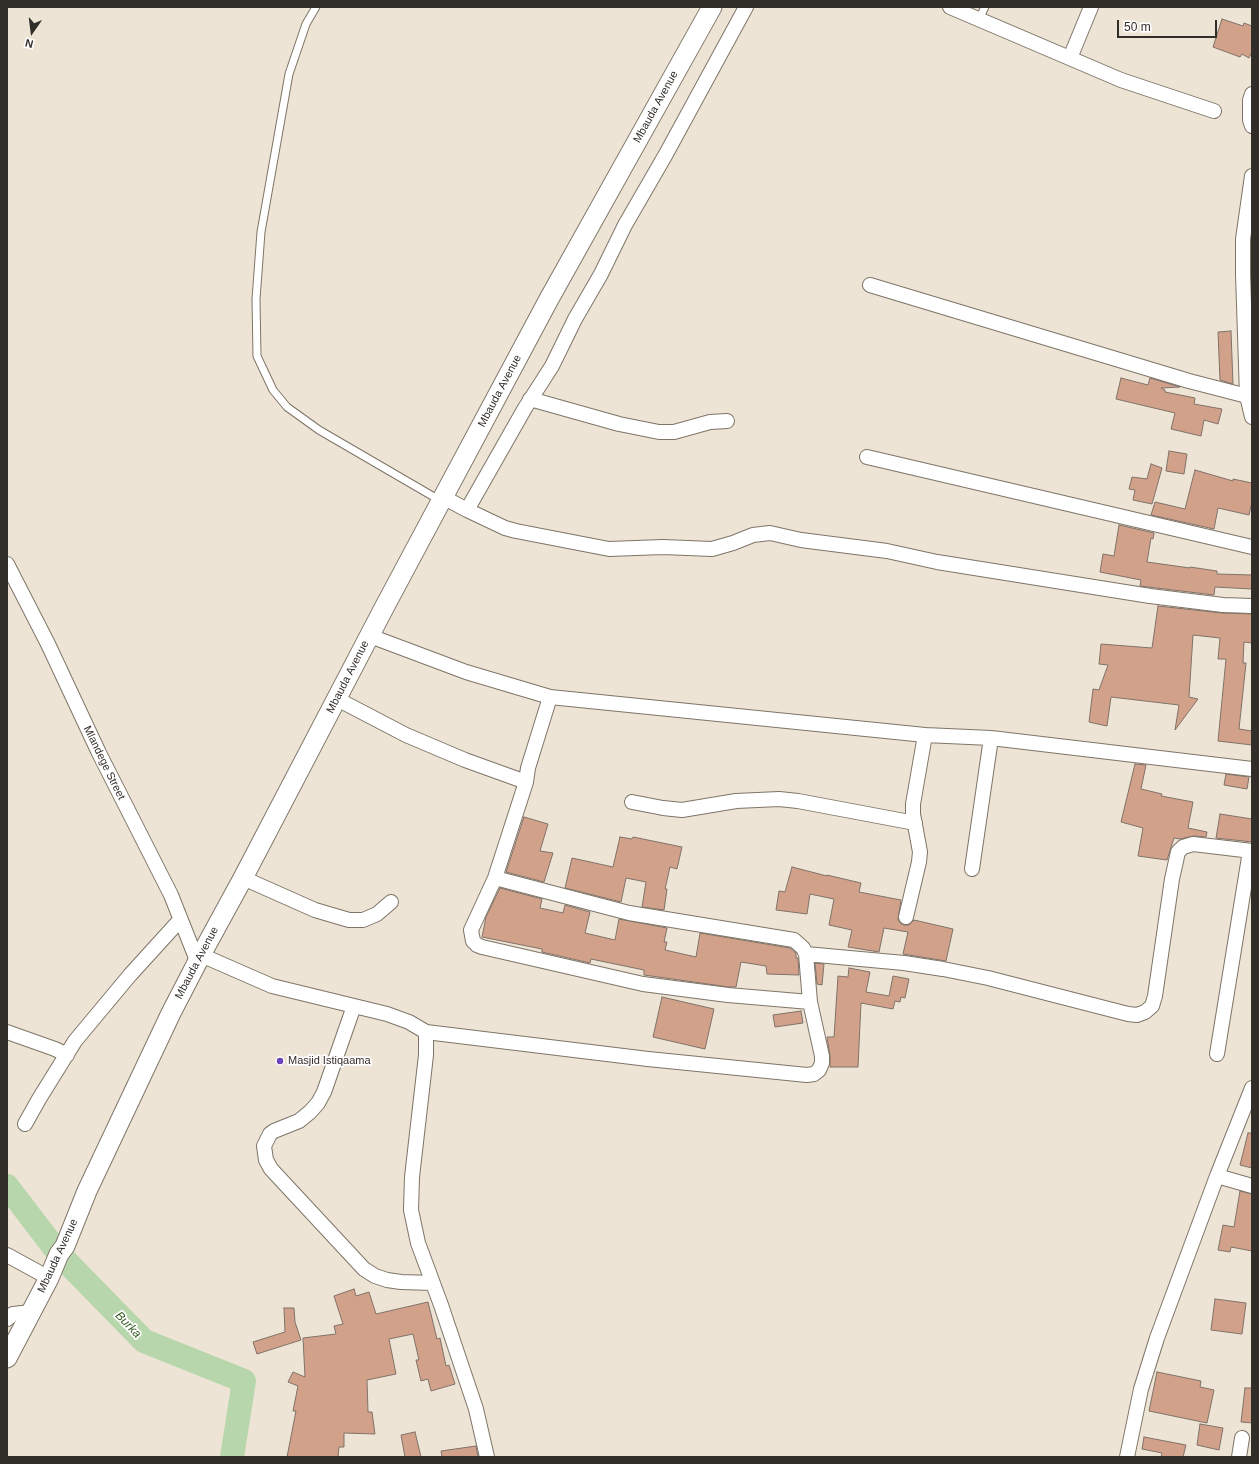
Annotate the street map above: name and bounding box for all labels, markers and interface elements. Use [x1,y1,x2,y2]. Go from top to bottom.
north arrow [12,12,52,52]
scale bar [1119,12,1219,38]
text: 50 m [1124,20,1151,34]
text: N [24,37,34,50]
street label: Mbauda Avenue [631,69,681,145]
street label: Mbauda Avenue [475,353,525,429]
street label: Mbauda Avenue [324,638,372,716]
street label: Mlandege Street [80,724,128,802]
street label: Mbauda Avenue [172,925,222,1001]
place label: Masjid Istiqaama [288,1054,371,1068]
marker: Masjid Istiqaama [275,1056,285,1066]
street label: Mbauda Avenue [35,1217,81,1295]
water label: Burka [112,1309,144,1341]

